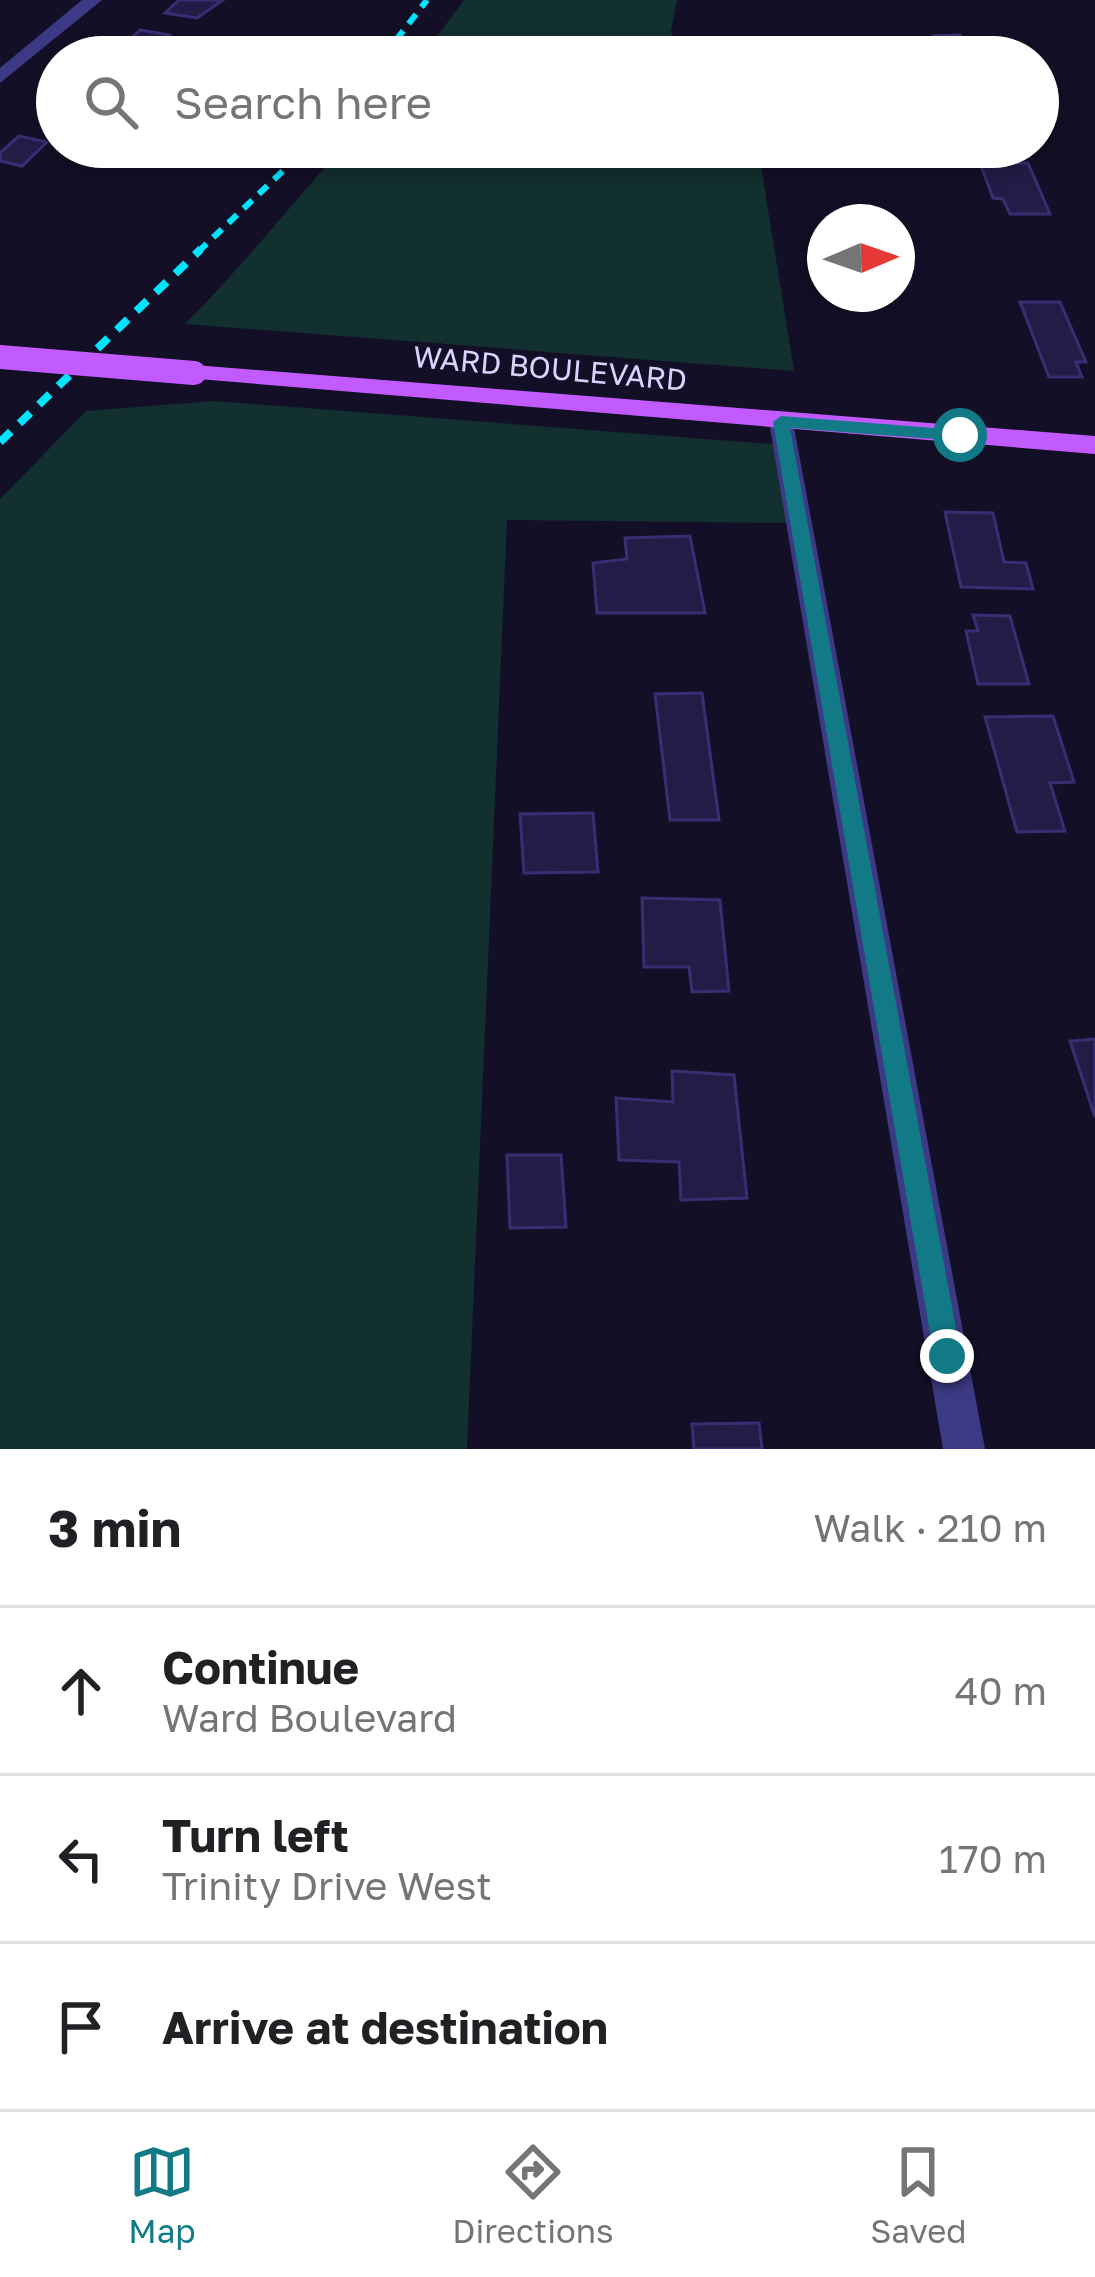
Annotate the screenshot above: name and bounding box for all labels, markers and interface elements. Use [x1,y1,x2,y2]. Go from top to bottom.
search box [36,36,1059,168]
icon: search [78,69,144,135]
text: Search here [174,75,432,129]
north arrow [807,204,915,312]
street label: WARD BOULEVARD [412,338,688,398]
route start [933,408,987,462]
route end [920,1329,974,1383]
text: 3 min [48,1497,181,1558]
text: Walk · 210 m [813,1504,1047,1551]
text: Continue [162,1640,359,1694]
icon: ahead [48,1658,114,1724]
text: 40 m [955,1667,1047,1714]
text: Ward Boulevard [162,1694,457,1741]
text: Turn left [162,1808,349,1862]
icon: left [48,1826,114,1892]
text: 170 m [939,1835,1047,1882]
text: Trinity Drive West [162,1862,492,1909]
icon: arrive [48,1994,114,2060]
text: Arrive at destination [162,2000,608,2054]
tab: Map [128,2139,196,2250]
tab: Directions [452,2139,614,2250]
tab: Saved [870,2139,967,2250]

